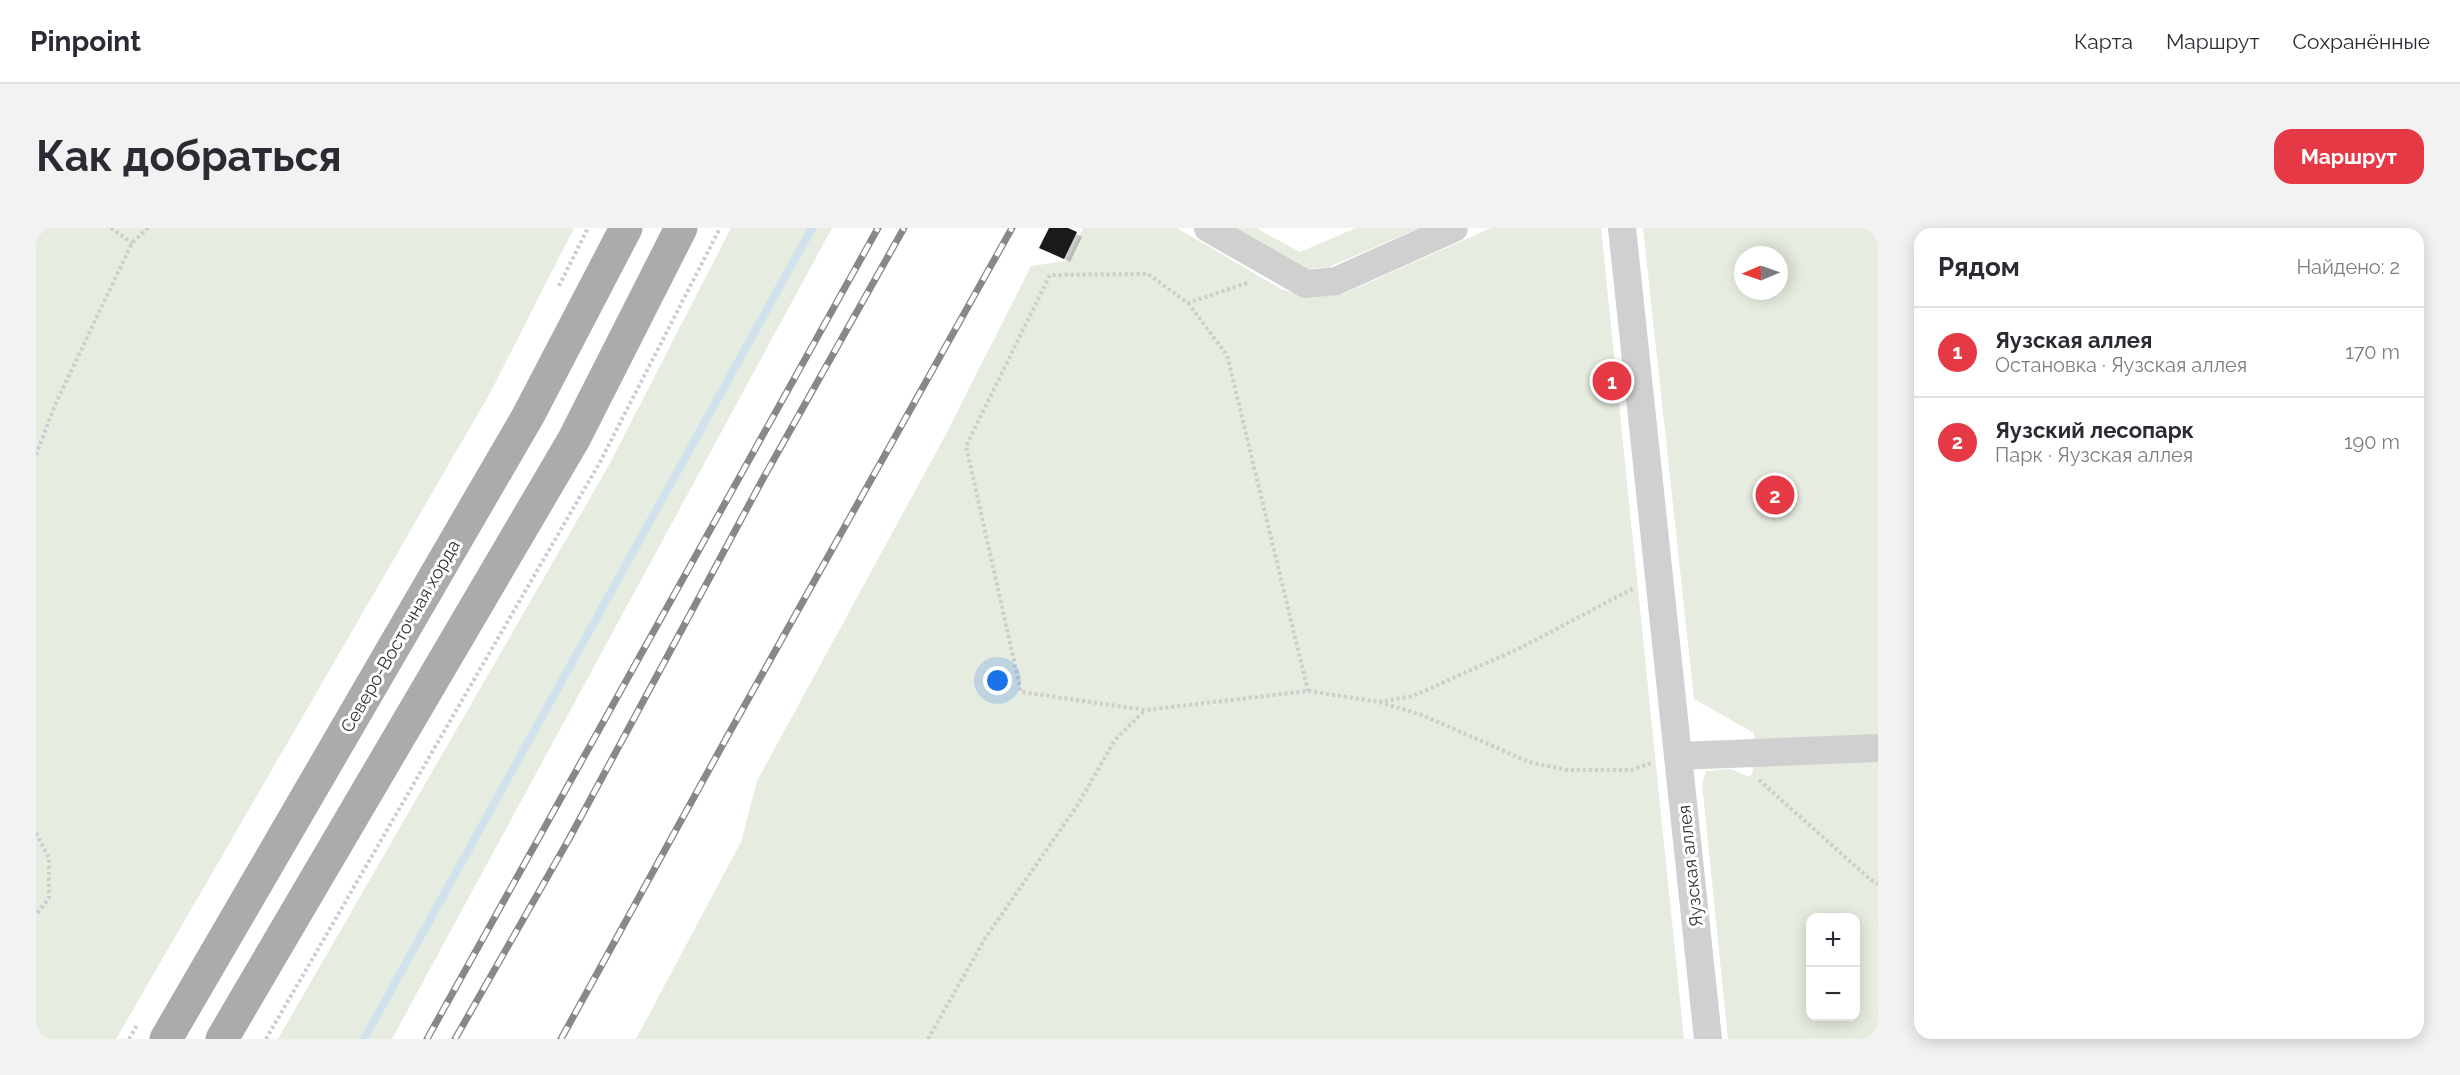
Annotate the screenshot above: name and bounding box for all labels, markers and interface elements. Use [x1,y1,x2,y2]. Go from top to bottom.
text: Pinpoint [30,25,141,58]
text: Карта [2074,29,2133,54]
text: Маршрут [2166,29,2259,54]
text: Сохранённые [2292,29,2430,54]
button: Маршрут [2274,129,2424,184]
text: Как добраться [36,132,342,181]
north arrow [1734,246,1788,300]
text: Рядом [1938,252,2020,282]
text: Найдено: 2 [2296,255,2400,279]
text: Яузская аллея [1995,327,2152,353]
text: 1 [1953,340,1962,364]
text: 170 m [2345,340,2400,364]
text: Остановка · Яузская аллея [1995,353,2247,377]
pin: 1 [1592,358,1632,404]
text: Яузский лесопарк [1995,417,2194,443]
text: 2 [1952,430,1963,454]
text: 190 m [2344,430,2400,454]
text: Парк · Яузская аллея [1995,443,2193,467]
pin: 2 [1756,472,1794,518]
street label: Северо-Восточная хорда [336,536,464,736]
your location [983,666,1012,695]
street label: Яузская аллея [1673,804,1707,928]
map controls [1806,913,1860,1021]
button: + [1806,913,1860,967]
button: − [1806,967,1860,1021]

